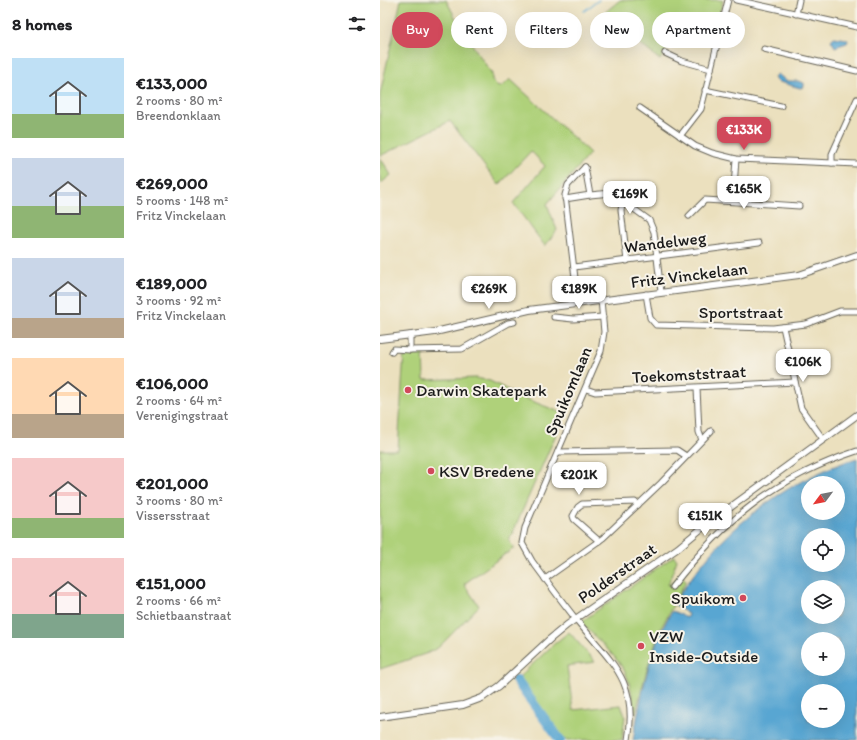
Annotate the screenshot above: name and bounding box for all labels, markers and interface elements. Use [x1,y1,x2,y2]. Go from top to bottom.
chip: Buy [392,12,443,48]
chip: Rent [451,12,507,48]
chip: Filters [515,12,582,48]
chip: New [590,12,644,48]
chip: Apartment [652,12,745,48]
icon: filters [346,13,368,35]
text: 8 homes [12,14,72,34]
text: €133,000 [136,73,208,93]
icon: home [44,74,92,122]
text: 2 rooms · 80 m² [136,93,223,108]
text: Breendonklaan [136,108,221,123]
pin: €133K [716,117,772,151]
text: €133K [726,122,762,137]
text: €269,000 [136,173,208,193]
icon: home [44,174,92,222]
pin: €165K [716,176,772,210]
pin: €169K [602,181,658,215]
text: €165K [726,181,762,196]
text: €169K [612,186,648,201]
text: 5 rooms · 148 m² [136,193,228,208]
text: Fritz Vinckelaan [136,208,226,223]
street label: Wandelweg [623,227,708,257]
street label: Fritz Vinckelaan [629,258,749,292]
text: €189,000 [136,273,207,293]
icon: home [44,274,92,322]
pin: €269K [461,276,517,310]
pin: €189K [551,276,607,310]
text: €269K [471,281,507,296]
text: €189K [561,281,597,296]
text: 3 rooms · 92 m² [136,293,221,308]
street label: Sportstraat [699,302,783,322]
text: Fritz Vinckelaan [136,308,226,323]
street label: Spuikomlaan [540,343,596,439]
pin: €106K [775,349,831,383]
text: €106K [785,354,821,369]
street label: Toekomststraat [632,361,747,387]
text: €106,000 [136,373,209,393]
icon: home [44,374,92,422]
place label: Darwin Skatepark [416,380,547,400]
marker: Darwin Skatepark [403,385,413,395]
text: 2 rooms · 64 m² [136,393,222,408]
text: Verenigingstraat [136,408,229,423]
place label: KSV Bredene [439,461,534,481]
pin: €201K [551,462,607,496]
marker: KSV Bredene [426,466,436,476]
text: €201K [561,467,597,482]
text: €201,000 [136,473,208,493]
icon: home [44,474,92,522]
north arrow [801,476,845,520]
map controls [801,476,845,728]
text: 3 rooms · 80 m² [136,493,223,508]
pin: €151K [677,503,733,537]
text: Vissersstraat [136,508,210,523]
text: €151K [688,508,722,523]
button: locate [801,528,845,572]
street label: Polderstraat [574,539,660,607]
text: €151,000 [136,573,206,593]
icon: home [44,574,92,622]
button: layers [801,580,845,624]
place label: Spuikom [671,588,735,608]
text: 2 rooms · 66 m² [136,593,221,608]
marker: Spuikom [738,593,748,603]
text: Schietbaanstraat [136,608,231,623]
place label: VZW Inside-Outside [649,626,758,666]
button: + [801,632,845,676]
marker: VZW Inside-Outside [636,641,646,651]
button: − [801,684,845,728]

